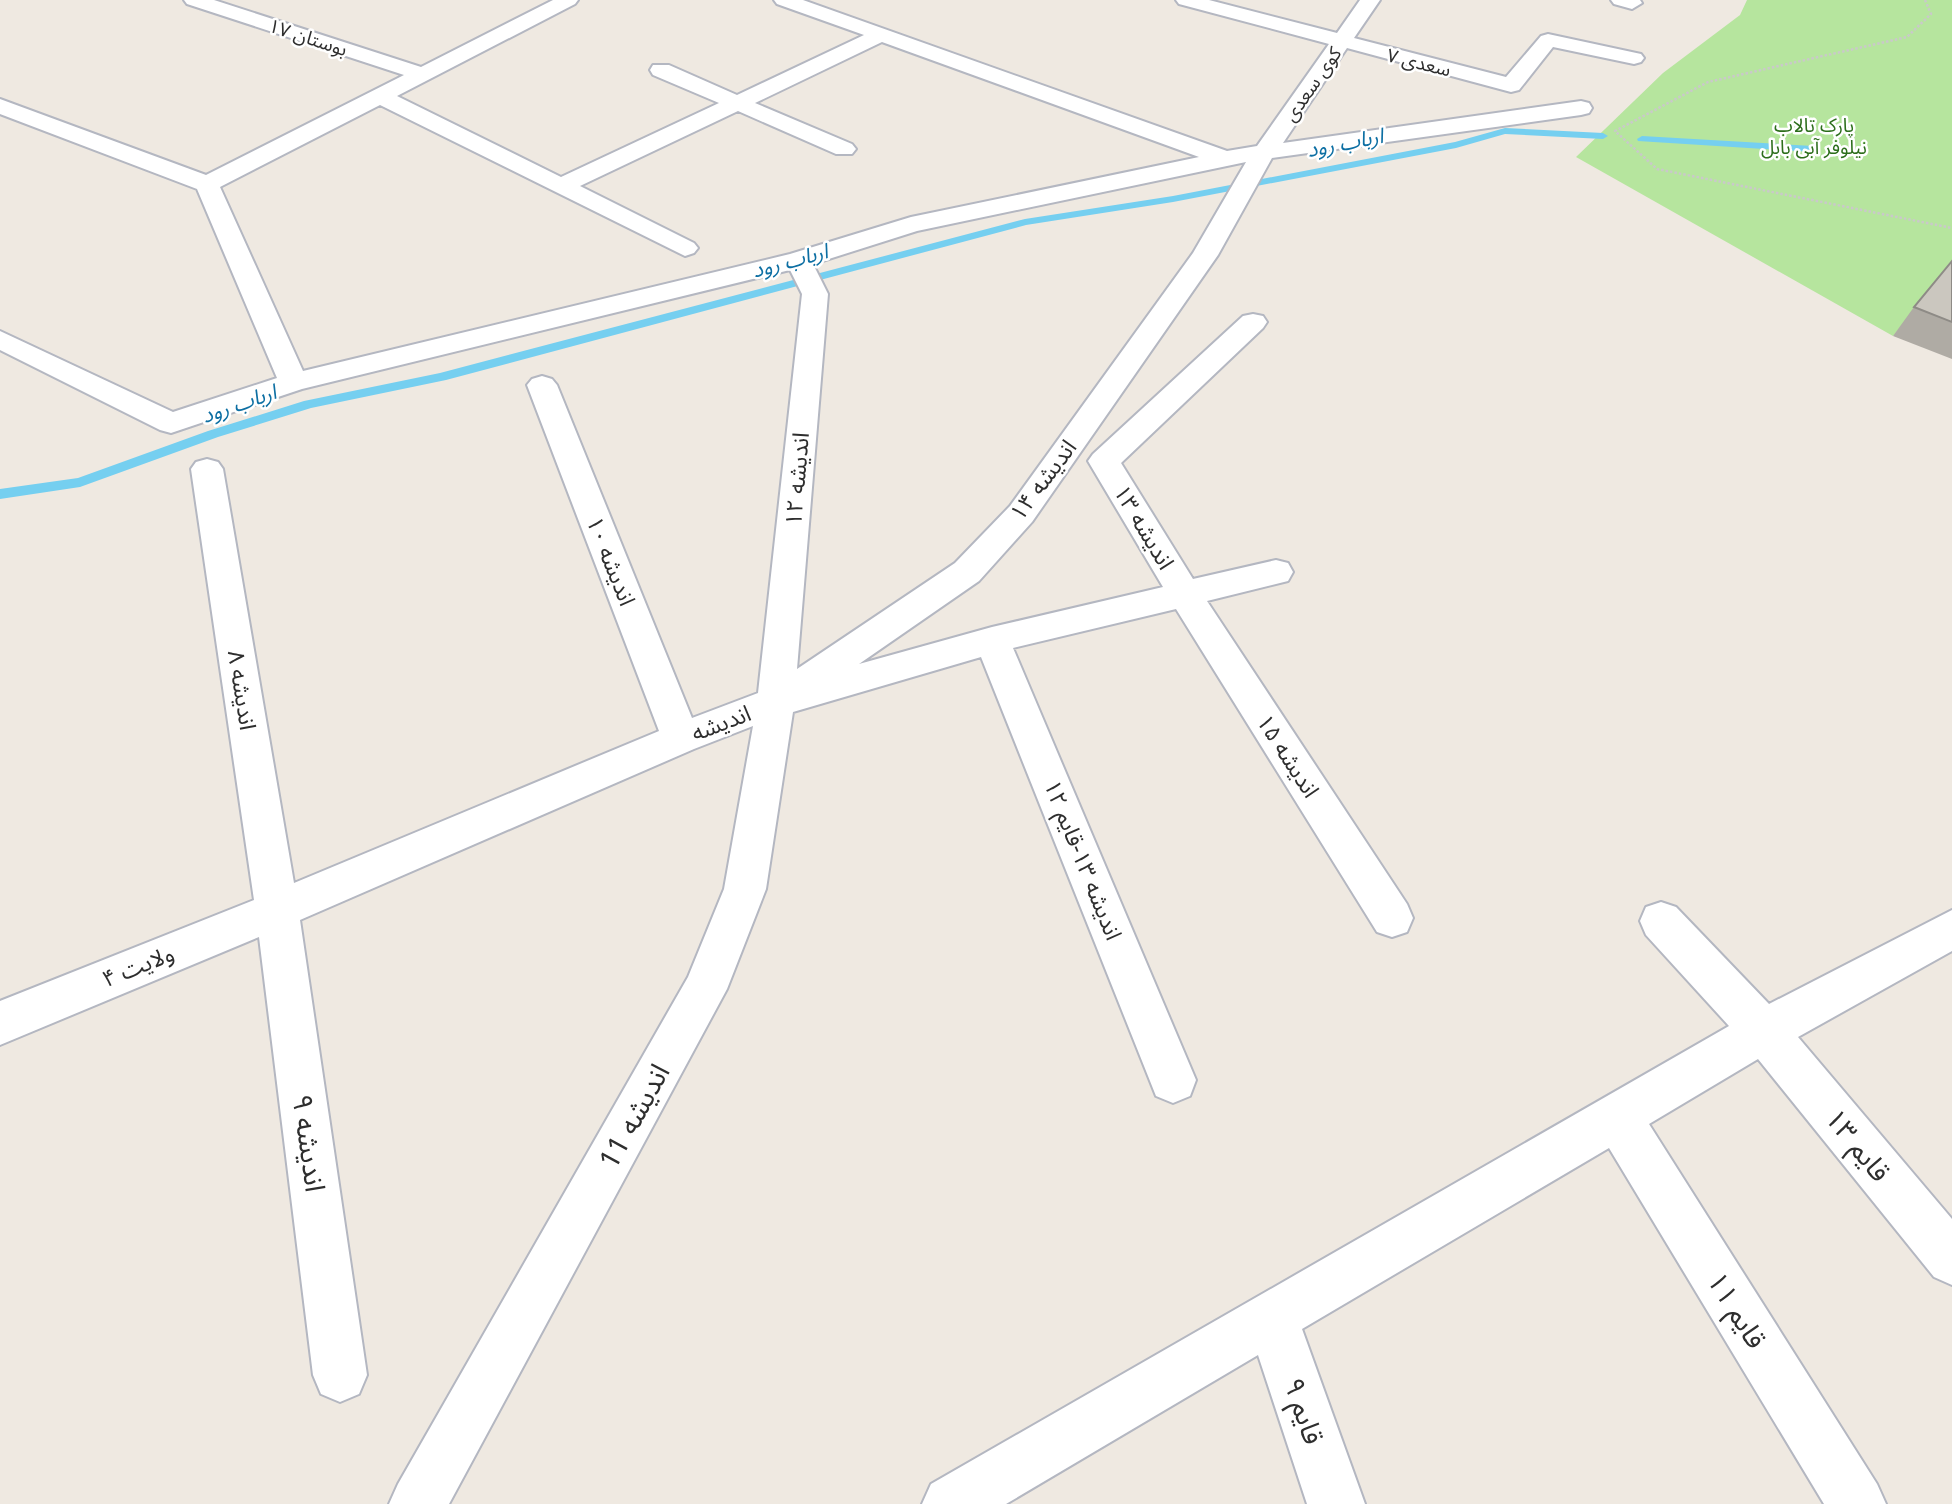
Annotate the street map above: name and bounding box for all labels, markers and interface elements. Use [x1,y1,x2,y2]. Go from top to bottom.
street label: بوستان ۱۷ [265,12,351,62]
street label: کوی سعدی [1277,41,1348,126]
street label: سعدی ۷ [1384,42,1454,82]
park label: پارک تالاب نیلوفر آبی بابل [1761,112,1867,160]
water label: ارباب رود [1304,121,1387,163]
water label: ارباب رود [749,236,833,284]
water label: ارباب رود [198,377,282,429]
street label: اندیشه ۱۲ [776,431,816,527]
street label: اندیشه ۱۴ [1001,432,1083,526]
street label: اندیشه ۱۳ [1107,478,1183,575]
street label: اندیشه ۱۰ [580,511,644,610]
street label: اندیشه ۸ [221,648,265,732]
street label: اندیشه [686,696,755,748]
street label: اندیشه ۱۵ [1250,707,1328,804]
street label: اندیشه ۱۳-قایم ۱۲ [1035,775,1131,945]
street label: ولایت ۴ [97,936,178,994]
street label: اندیشه 11 [589,1056,677,1175]
street label: اندیشه ۹ [284,1092,336,1194]
street label: قایم ۱۳ [1814,1100,1900,1192]
street label: قایم ۱۱ [1696,1264,1776,1357]
street label: قایم ۹ [1272,1372,1334,1450]

